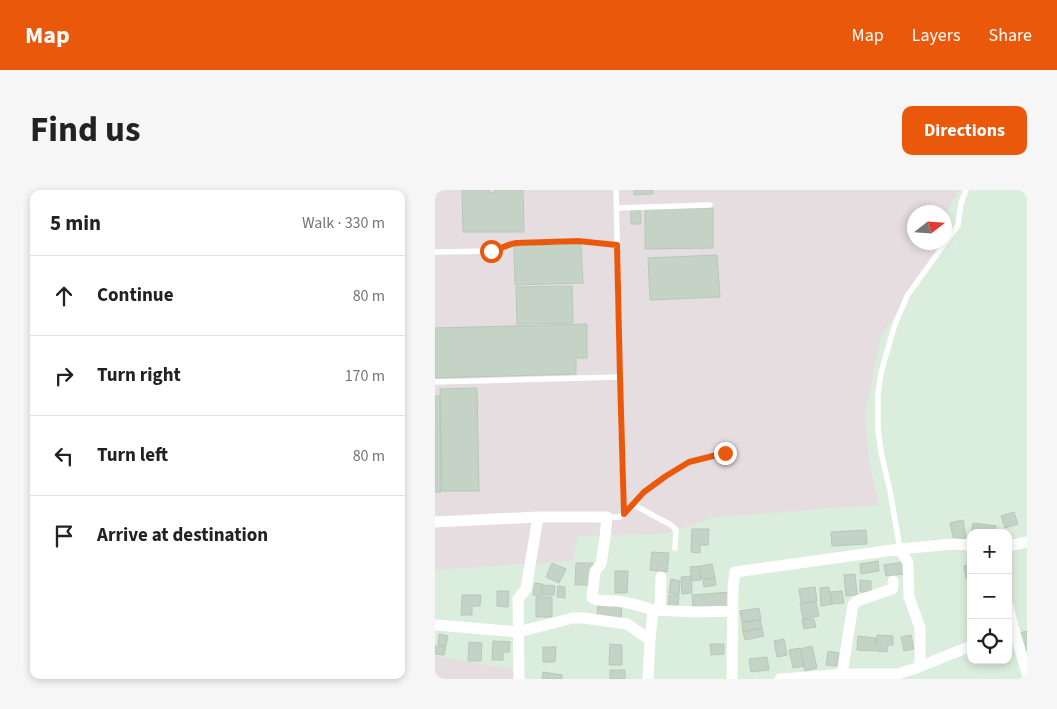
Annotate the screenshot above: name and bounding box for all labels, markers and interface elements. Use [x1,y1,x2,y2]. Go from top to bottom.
text: Map [25,18,70,53]
text: Map [852,23,884,48]
text: Layers [912,23,961,48]
text: Share [989,23,1032,48]
text: Find us [30,105,140,155]
button: Directions [902,106,1027,155]
north arrow [907,205,952,250]
text: 5 min [50,208,101,238]
text: Walk · 330 m [302,212,385,234]
route start [480,240,503,263]
icon: ahead [50,282,78,310]
text: Continue [97,282,174,309]
text: 80 m [353,285,385,307]
icon: right [50,362,78,390]
text: Turn right [97,362,181,389]
text: 170 m [345,365,385,387]
icon: left [50,442,78,470]
text: Turn left [97,442,168,469]
route end [714,442,737,465]
text: 80 m [353,445,385,467]
icon: arrive [50,522,78,550]
text: Arrive at destination [97,522,268,549]
map controls [967,529,1012,664]
button: + [967,529,1012,574]
button: − [967,574,1012,619]
button: locate [967,619,1012,664]

